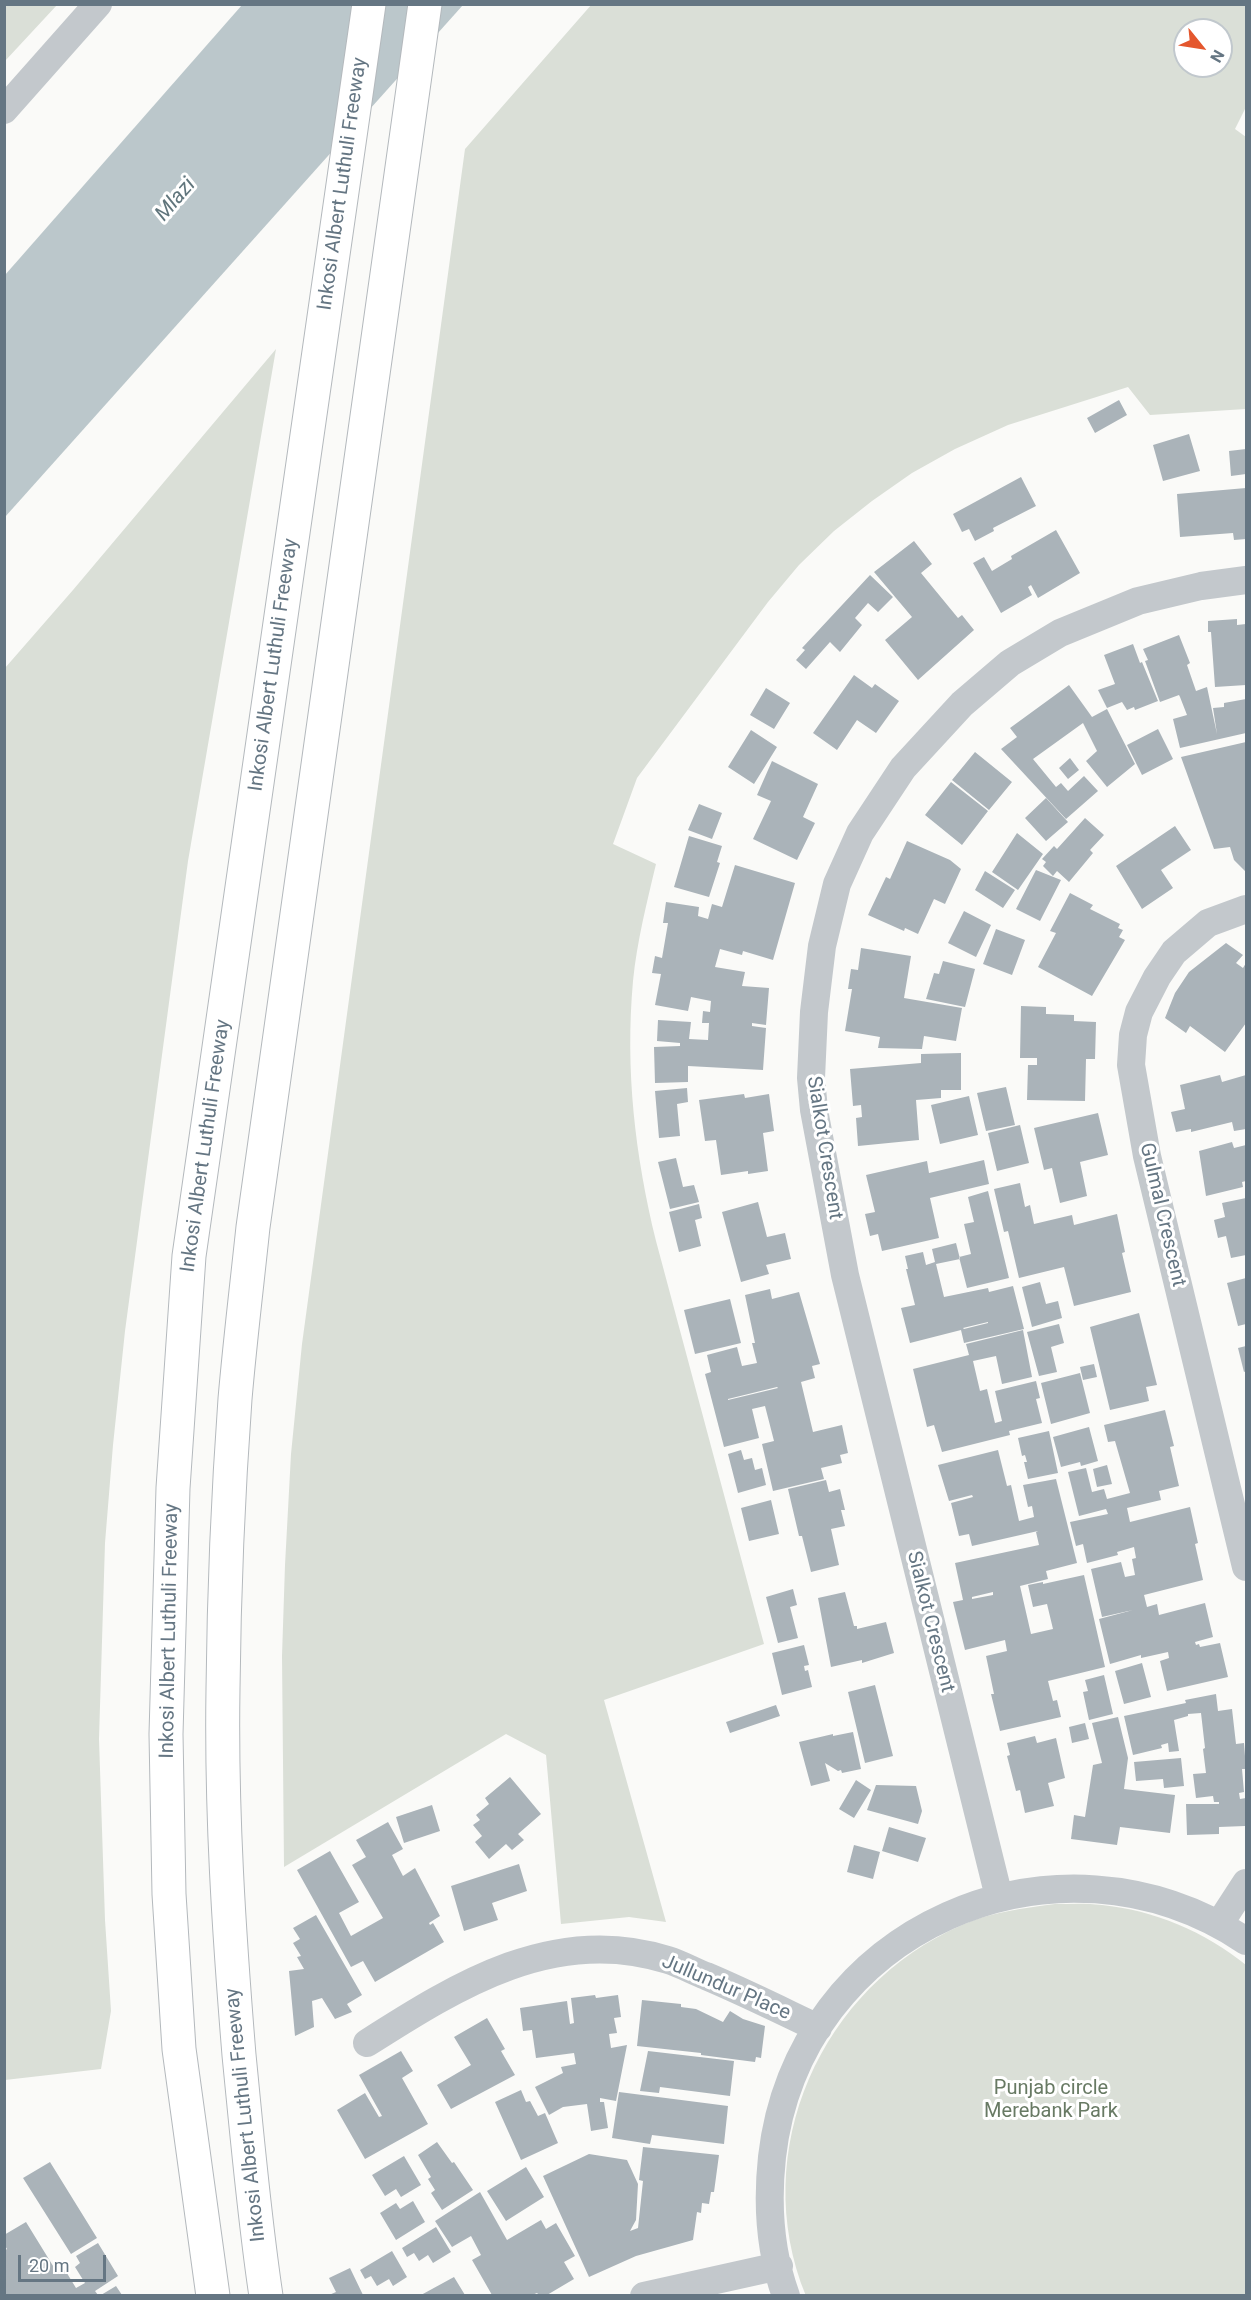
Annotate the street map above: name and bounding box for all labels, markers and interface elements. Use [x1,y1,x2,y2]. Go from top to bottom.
north arrow [1173,18,1233,78]
text: N [1206,47,1228,66]
street label: Inkosi Albert Luthuli Freeway [313,56,373,312]
water label: Mlazi [150,173,202,227]
street label: Inkosi Albert Luthuli Freeway [244,537,304,793]
street label: Inkosi Albert Luthuli Freeway [176,1018,236,1274]
street label: Sialkot Crescent [801,1075,847,1221]
street label: Gulmal Crescent [1134,1141,1190,1289]
street label: Inkosi Albert Luthuli Freeway [156,1503,184,1759]
street label: Sialkot Crescent [901,1549,959,1695]
street label: Jullundur Place [658,1950,794,2026]
street label: Inkosi Albert Luthuli Freeway [221,1987,271,2243]
park label: Punjab circle Merebank Park [984,2077,1118,2124]
scale bar [21,2243,110,2281]
text: 20 m [29,2255,69,2276]

